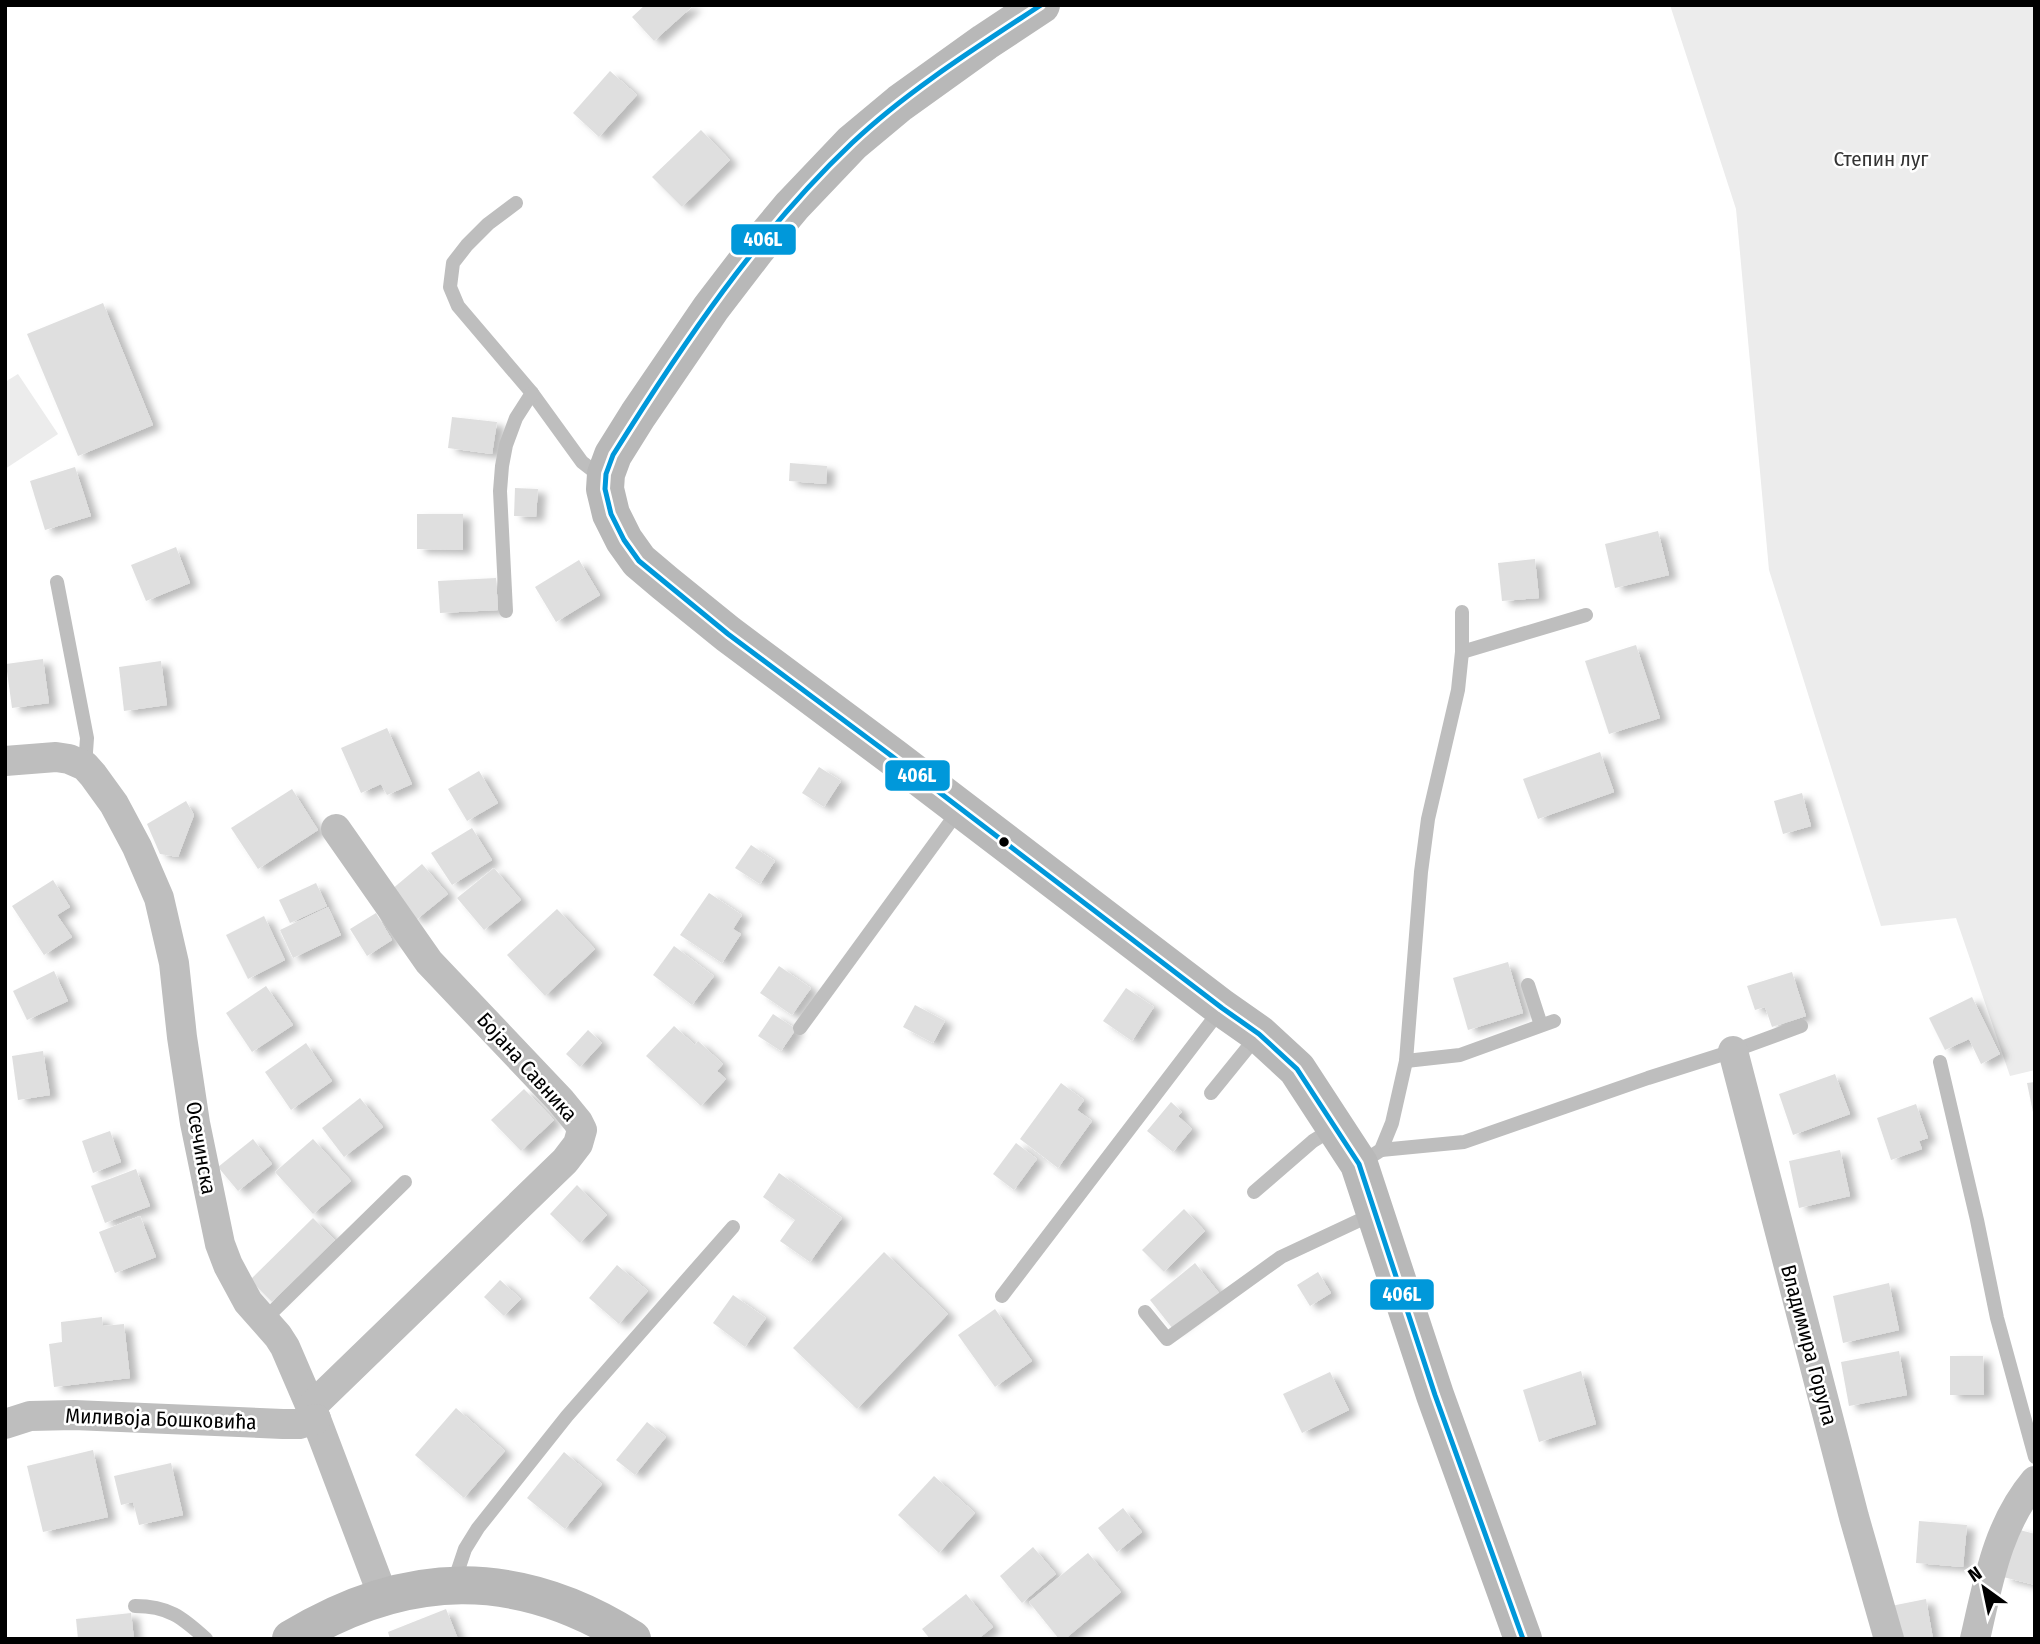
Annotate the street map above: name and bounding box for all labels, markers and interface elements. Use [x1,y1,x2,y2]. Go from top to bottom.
park label: Степин луг [1834,146,1929,172]
line badge: 406L [730,223,797,256]
text: 406L [744,228,783,251]
line badge: 406L [884,759,951,792]
text: 406L [898,764,937,787]
unlabelled marker [997,835,1011,849]
street label: Бојана Савника [471,1007,583,1127]
street label: Осечинска [180,1100,222,1196]
street label: Владимира Горупа [1775,1262,1843,1428]
line badge: 406L [1369,1278,1435,1311]
text: 406L [1383,1283,1422,1306]
street label: Миливоја Бошковића [65,1403,257,1435]
north arrow [1949,1553,2019,1623]
text: N [1964,1561,1986,1587]

